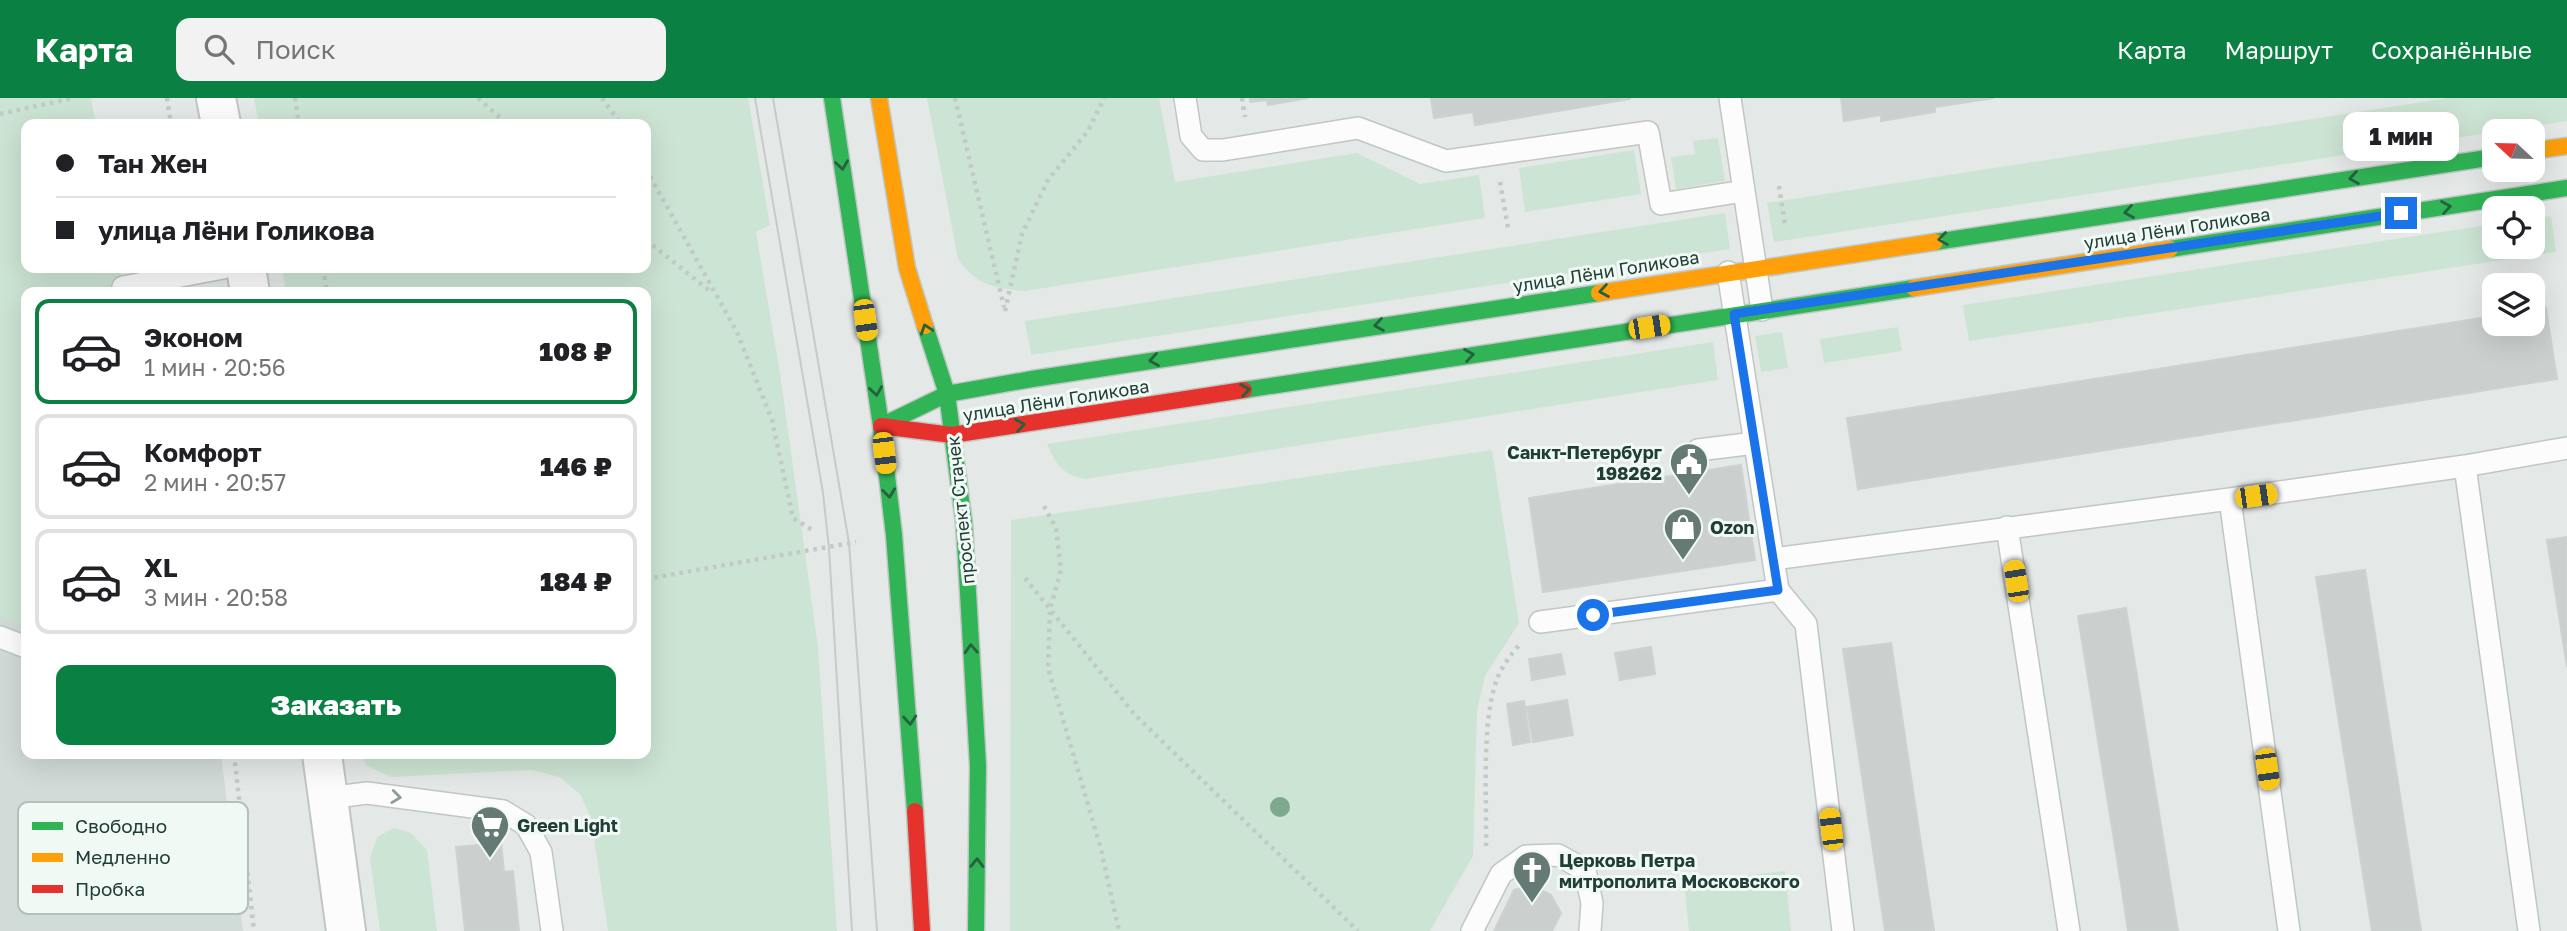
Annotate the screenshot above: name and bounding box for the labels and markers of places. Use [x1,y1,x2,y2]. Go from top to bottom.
place label: Санкт-Петербург 198262 [1507,441,1662,484]
public building icon: Санкт-Петербург 198262 [1668,441,1710,496]
shop icon: Ozon [1662,506,1704,561]
place label: Ozon [1710,516,1755,538]
supermarket icon: Green Light [469,804,511,859]
place label: Green Light [517,814,618,836]
church icon: Церковь Петра митрополита Московского [1511,849,1553,904]
place label: Церковь Петра митрополита Московского [1559,849,1800,892]

